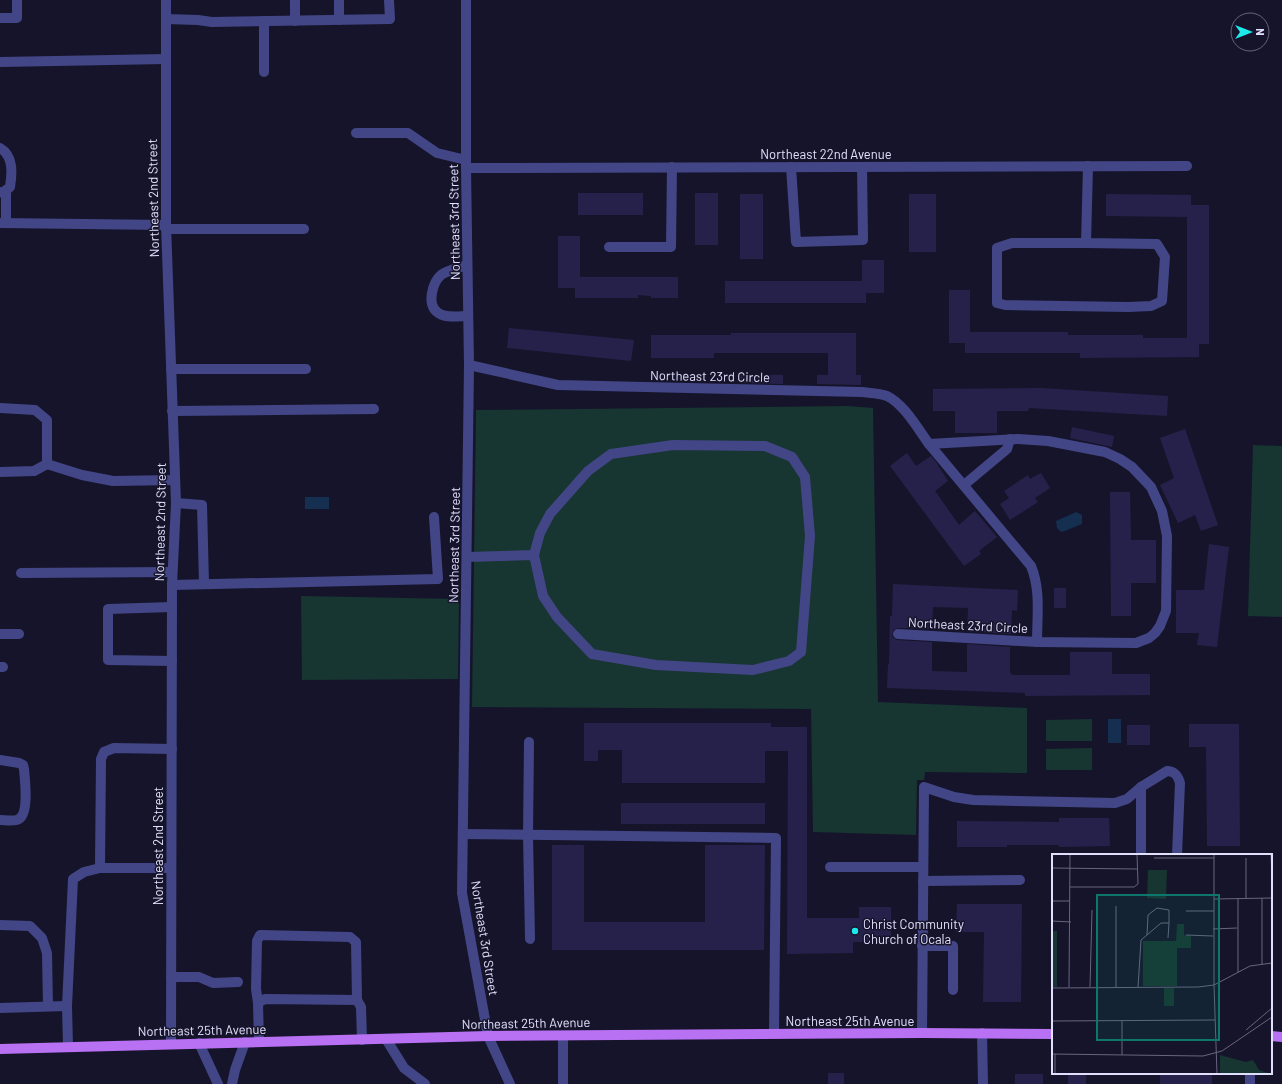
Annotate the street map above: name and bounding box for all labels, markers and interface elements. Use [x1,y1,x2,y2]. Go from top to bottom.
north arrow [1230,12,1270,52]
text: N [1254,28,1267,36]
street label: Northeast 2nd Street [144,139,162,257]
street label: Northeast 22nd Avenue [760,146,892,162]
street label: Northeast 3rd Street [445,164,463,280]
street label: Northeast 23rd Circle [650,367,770,385]
street label: Northeast 2nd Street [151,463,169,581]
street label: Northeast 3rd Street [445,487,463,603]
street label: Northeast 23rd Circle [908,614,1028,636]
street label: Northeast 2nd Street [150,787,166,905]
inset map [1052,854,1272,1074]
street label: Northeast 3rd Street [468,879,502,997]
place label: Christ Community Church of Ocala [863,916,964,947]
marker: Christ Community Church of Ocala [850,926,860,936]
street label: Northeast 25th Avenue [786,1013,914,1029]
street label: Northeast 25th Avenue [461,1014,591,1032]
street label: Northeast 25th Avenue [137,1021,267,1039]

